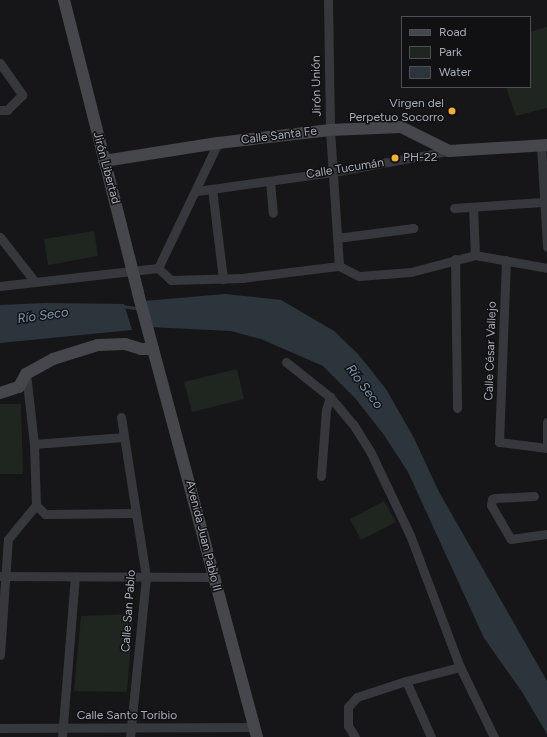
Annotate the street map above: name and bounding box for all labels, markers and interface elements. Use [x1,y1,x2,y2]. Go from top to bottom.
legend [401,16,531,88]
text: Road [439,25,467,39]
text: Park [439,45,462,59]
street label: Jirón Unión [309,55,325,117]
text: Water [439,65,471,79]
place label: Virgen del Perpetuo Socorro [349,97,444,125]
marker: Virgen del Perpetuo Socorro [447,106,457,116]
street label: Calle Santa Fe [240,124,318,148]
street label: Jirón Libertad [89,130,123,206]
place label: PH-22 [403,151,437,165]
marker: PH-22 [390,153,400,163]
street label: Calle Tucumán [305,156,385,182]
street label: Calle César Vallejo [482,301,500,401]
water label: Río Seco [16,305,70,327]
water label: Río Seco [342,362,386,412]
street label: Avenida Juan Pablo II [182,479,224,593]
street label: Calle San Pablo [119,569,139,653]
street label: Calle Santo Toribio [77,709,177,723]

